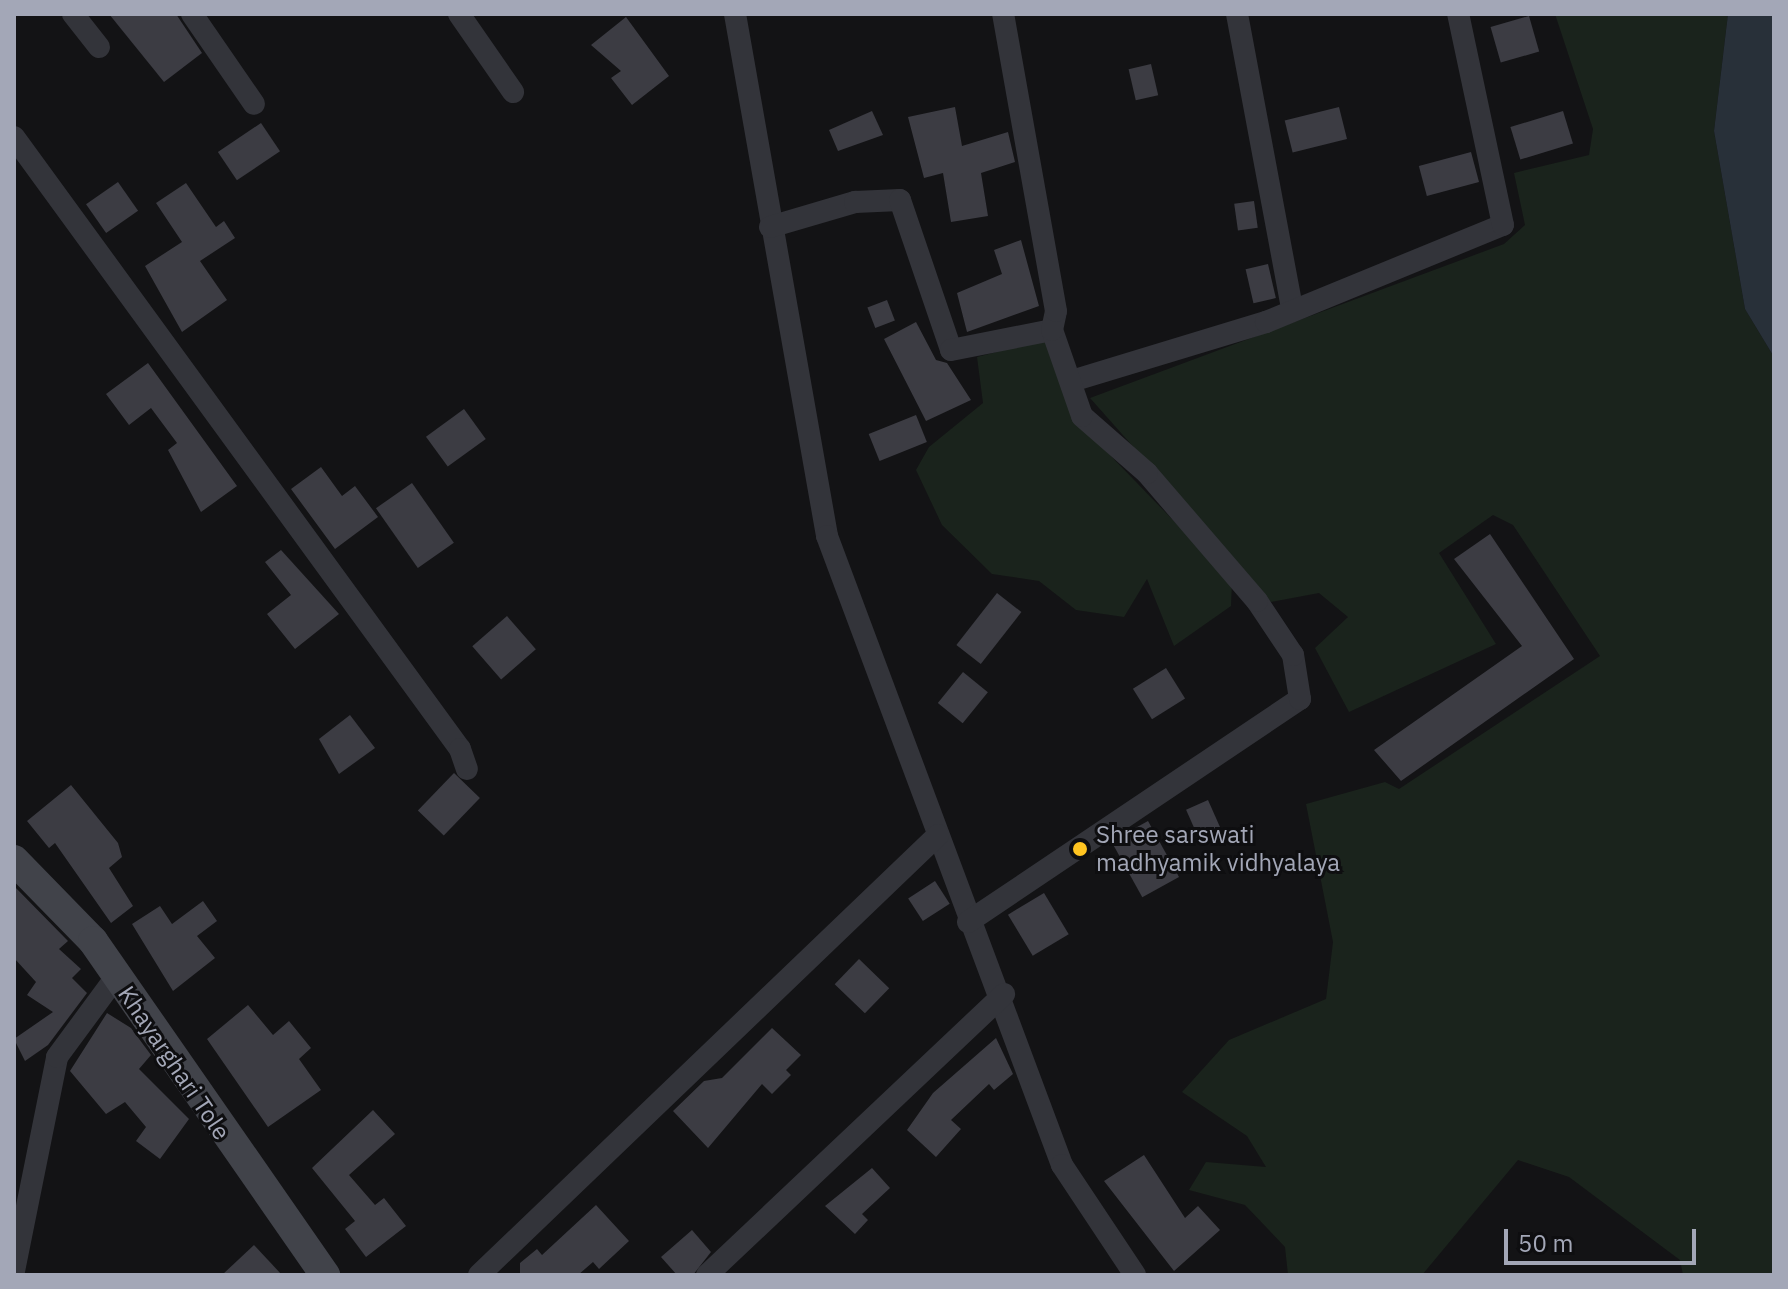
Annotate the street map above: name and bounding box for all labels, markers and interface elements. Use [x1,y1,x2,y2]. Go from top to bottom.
place label: Shree sarswati madhyamik vidhyalaya [1096,821,1340,877]
marker: Shree sarswati madhyamik vidhyalaya [1071,840,1089,858]
street label: Khayarghari Tole [112,981,236,1145]
scale bar [1508,1213,1700,1263]
text: 50 m [1518,1227,1573,1259]

